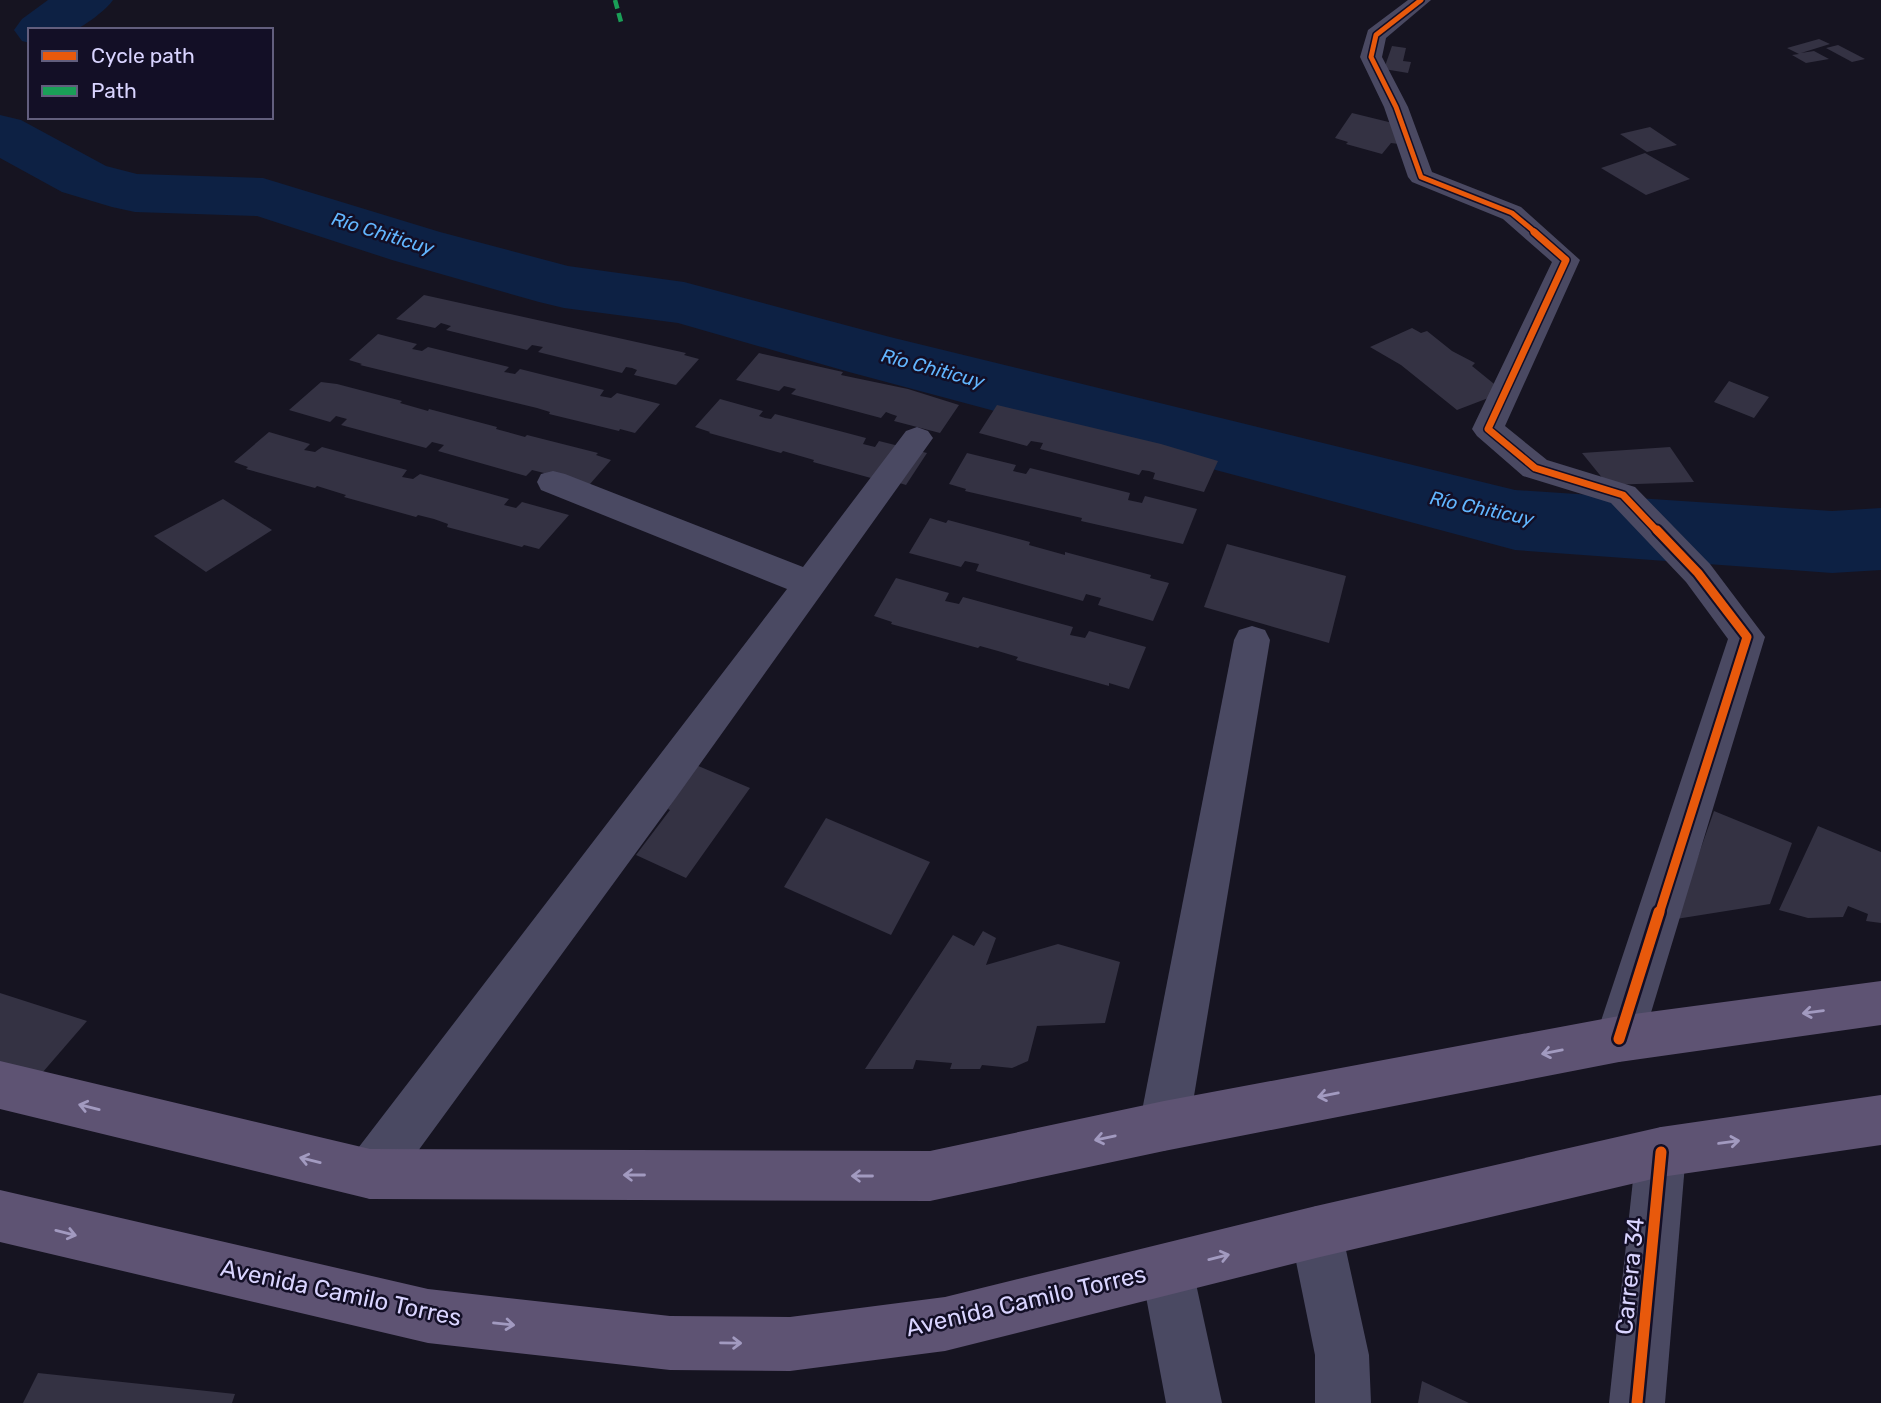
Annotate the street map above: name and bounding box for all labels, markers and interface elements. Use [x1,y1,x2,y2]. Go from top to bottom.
legend [28,28,273,119]
text: Cycle path [91,43,195,68]
text: Path [91,78,137,103]
water label: Río Chiticuy [329,207,437,260]
water label: Río Chiticuy [879,344,987,393]
water label: Río Chiticuy [1428,486,1537,531]
one-way arrow [1803,1006,1825,1019]
one-way arrow [1541,1046,1564,1059]
one-way arrow [1317,1088,1340,1102]
one-way arrow [78,1099,101,1113]
one-way arrow [1094,1132,1117,1146]
one-way arrow [1717,1136,1740,1149]
one-way arrow [299,1153,322,1166]
one-way arrow [623,1168,646,1182]
one-way arrow [850,1169,873,1183]
street label: Carrera 34 [1610,1216,1650,1336]
one-way arrow [54,1226,77,1240]
one-way arrow [1207,1250,1229,1263]
street label: Avenida Camilo Torres [218,1254,464,1332]
street label: Avenida Camilo Torres [903,1260,1149,1342]
one-way arrow [493,1318,515,1331]
one-way arrow [719,1336,742,1350]

